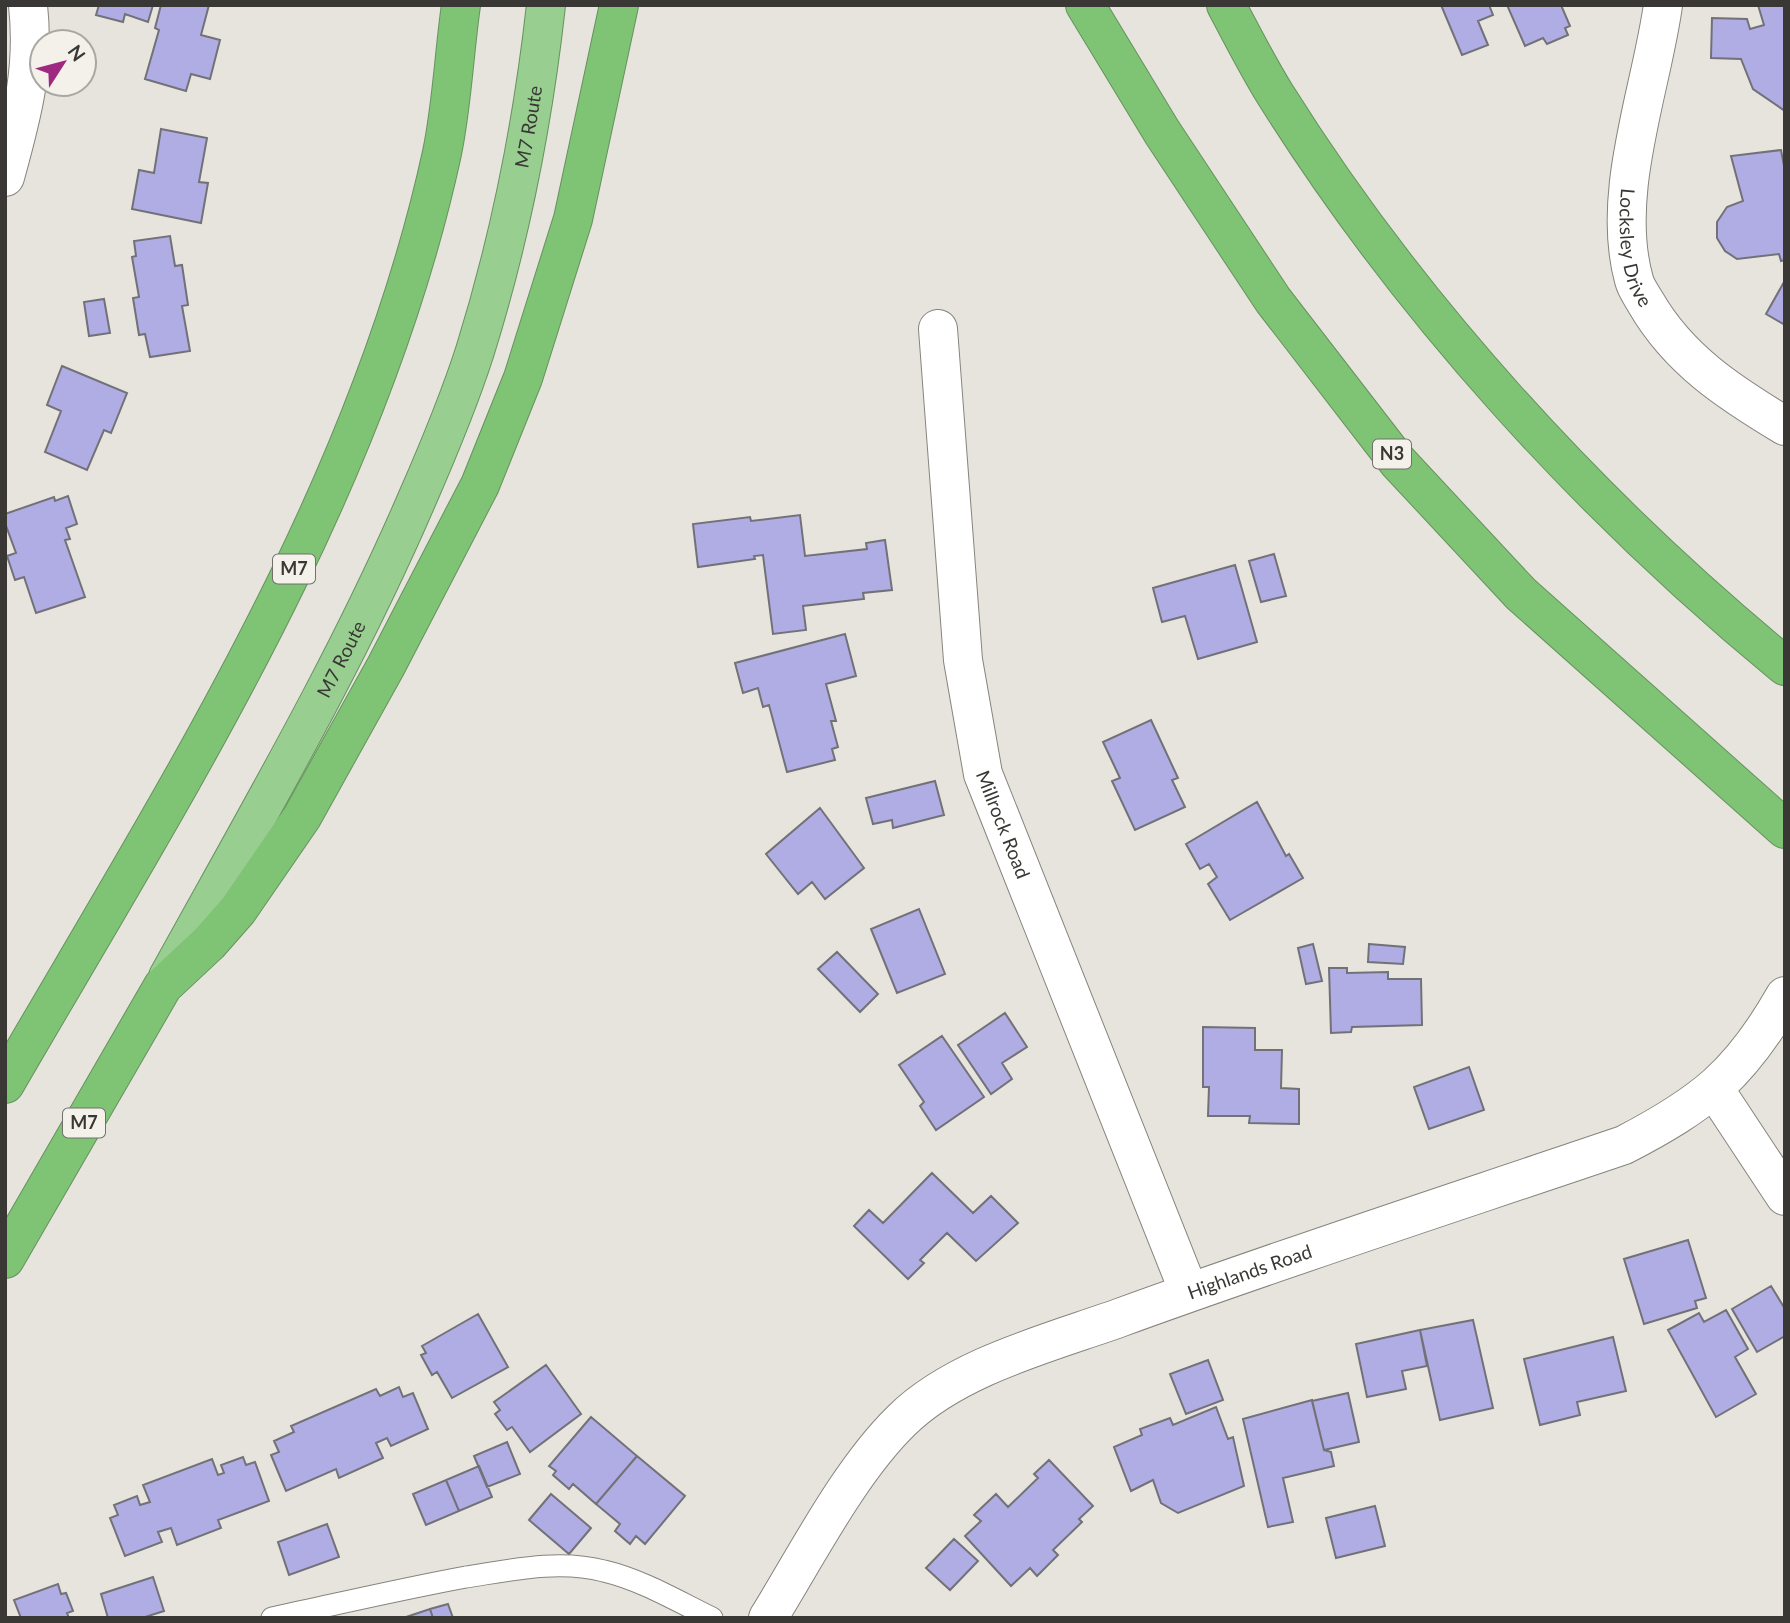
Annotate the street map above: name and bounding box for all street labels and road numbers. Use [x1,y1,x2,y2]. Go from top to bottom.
street label: M7 Route [509,84,546,170]
street label: Locksley Drive [1616,187,1658,311]
road number: N3 [1373,440,1411,468]
road number: M7 [273,554,315,584]
street label: M7 Route [312,617,370,701]
street label: Millrock Road [972,767,1035,882]
road number: M7 [63,1108,105,1138]
street label: Highlands Road [1184,1239,1315,1303]

